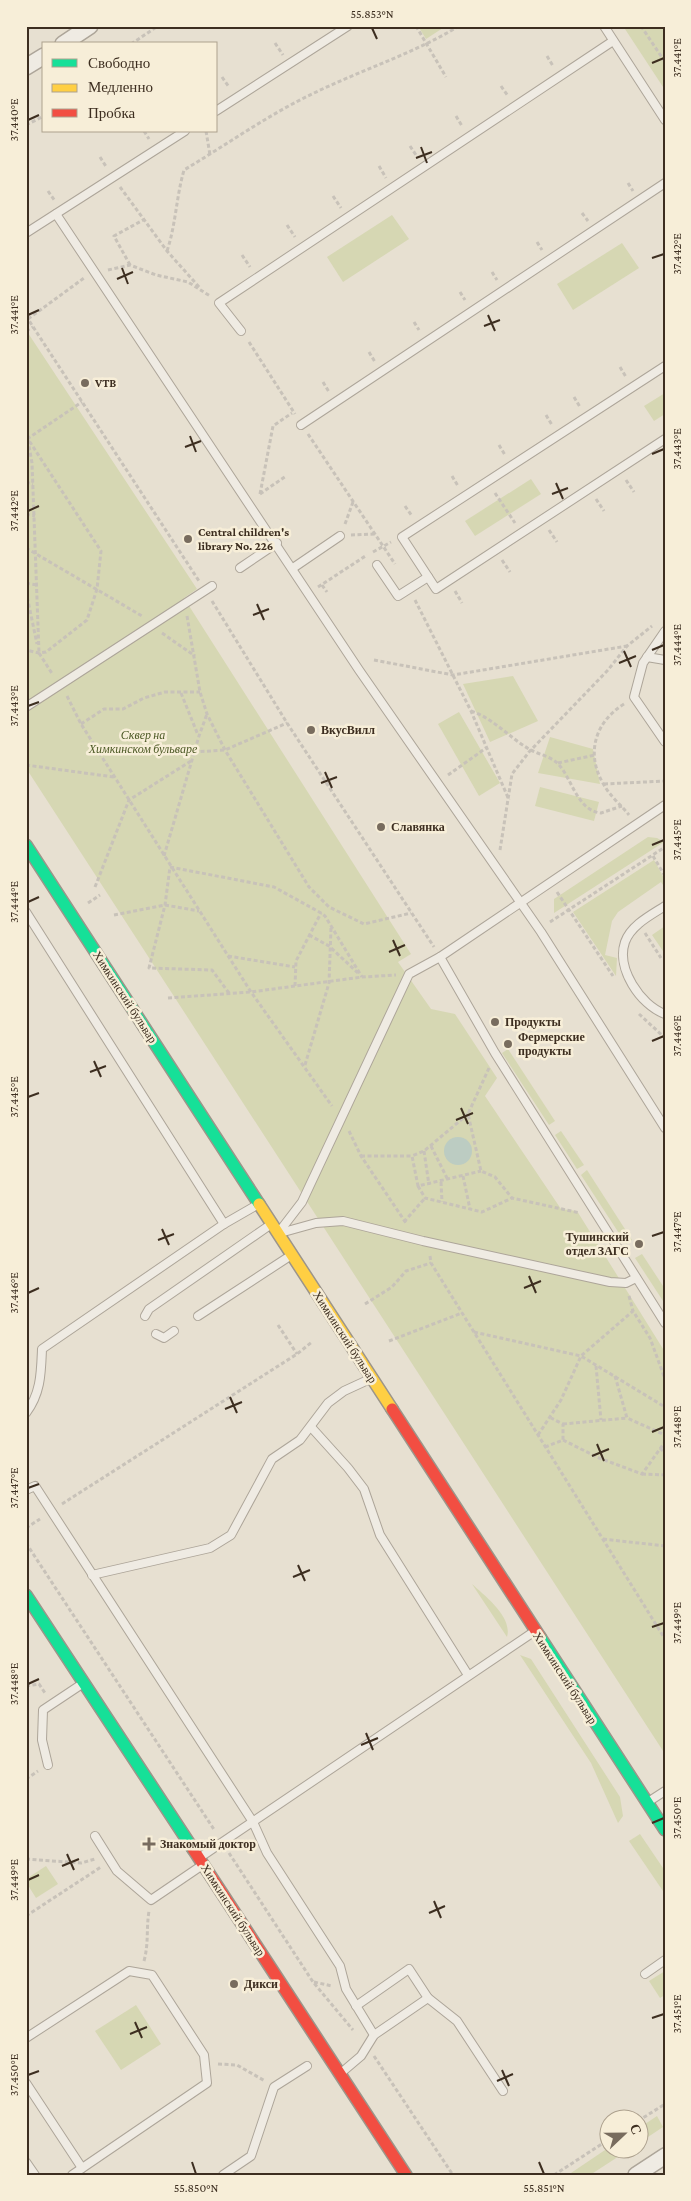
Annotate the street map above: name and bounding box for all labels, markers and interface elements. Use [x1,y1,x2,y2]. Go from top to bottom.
text: 55.853°N [350,7,394,21]
text: 37.441°E [670,38,684,78]
legend [42,42,218,132]
text: Свободно [88,55,150,71]
text: Медленно [88,79,153,95]
text: 37.440°E [7,98,21,141]
text: Пробка [88,105,136,121]
text: 37.442°E [670,233,684,275]
text: 37.441°E [7,295,21,335]
place label: VTB [94,376,116,390]
marker: VTB [79,377,91,389]
text: 37.443°E [670,428,684,470]
text: 37.442°E [7,490,21,532]
place label: Central children's library No. 226 [198,525,289,553]
marker: Central children's library No. 226 [182,533,194,545]
text: 37.444°E [670,623,684,666]
text: 37.443°E [7,685,21,727]
place label: ВкусВилл [321,723,375,737]
marker: ВкусВилл [305,724,317,736]
park label: Сквер на Химкинском бульваре [88,728,198,756]
text: 37.445°E [670,819,684,861]
place label: Славянка [391,820,445,834]
marker: Славянка [375,821,387,833]
text: 37.444°E [7,880,21,923]
street label: Химкинский бульвар [90,948,160,1046]
place label: Продукты [505,1015,562,1029]
text: 37.446°E [670,1015,684,1057]
marker: Продукты [489,1016,501,1028]
place label: Фермерские продукты [518,1030,585,1058]
marker: Фермерские продукты [502,1038,514,1050]
text: 37.445°E [7,1076,21,1118]
text: 37.447°E [670,1211,684,1253]
place label: Тушинский отдел ЗАГС [566,1230,629,1258]
marker: Тушинский отдел ЗАГС [633,1238,645,1250]
text: 37.446°E [7,1272,21,1314]
street label: Химкинский бульвар [310,1288,380,1386]
text: 37.448°E [670,1405,684,1448]
text: 37.447°E [7,1467,21,1509]
text: 37.449°E [670,1602,684,1644]
street label: Химкинский бульвар [530,1629,600,1727]
text: 37.448°E [7,1662,21,1705]
text: 37.450°E [670,1796,684,1839]
marker: Знакомый доктор [142,1837,156,1851]
place label: Знакомый доктор [160,1837,256,1851]
text: 37.449°E [7,1859,21,1901]
street label: Химкинский бульвар [198,1861,268,1959]
place label: Дикси [244,1977,278,1991]
marker: Дикси [228,1978,240,1990]
text: 37.451°E [670,1994,684,2034]
text: 37.450°E [7,2053,21,2096]
north arrow [598,2108,648,2158]
text: С [627,2121,645,2137]
text: 55.850°N [174,2181,218,2195]
text: 55.851°N [523,2181,565,2195]

